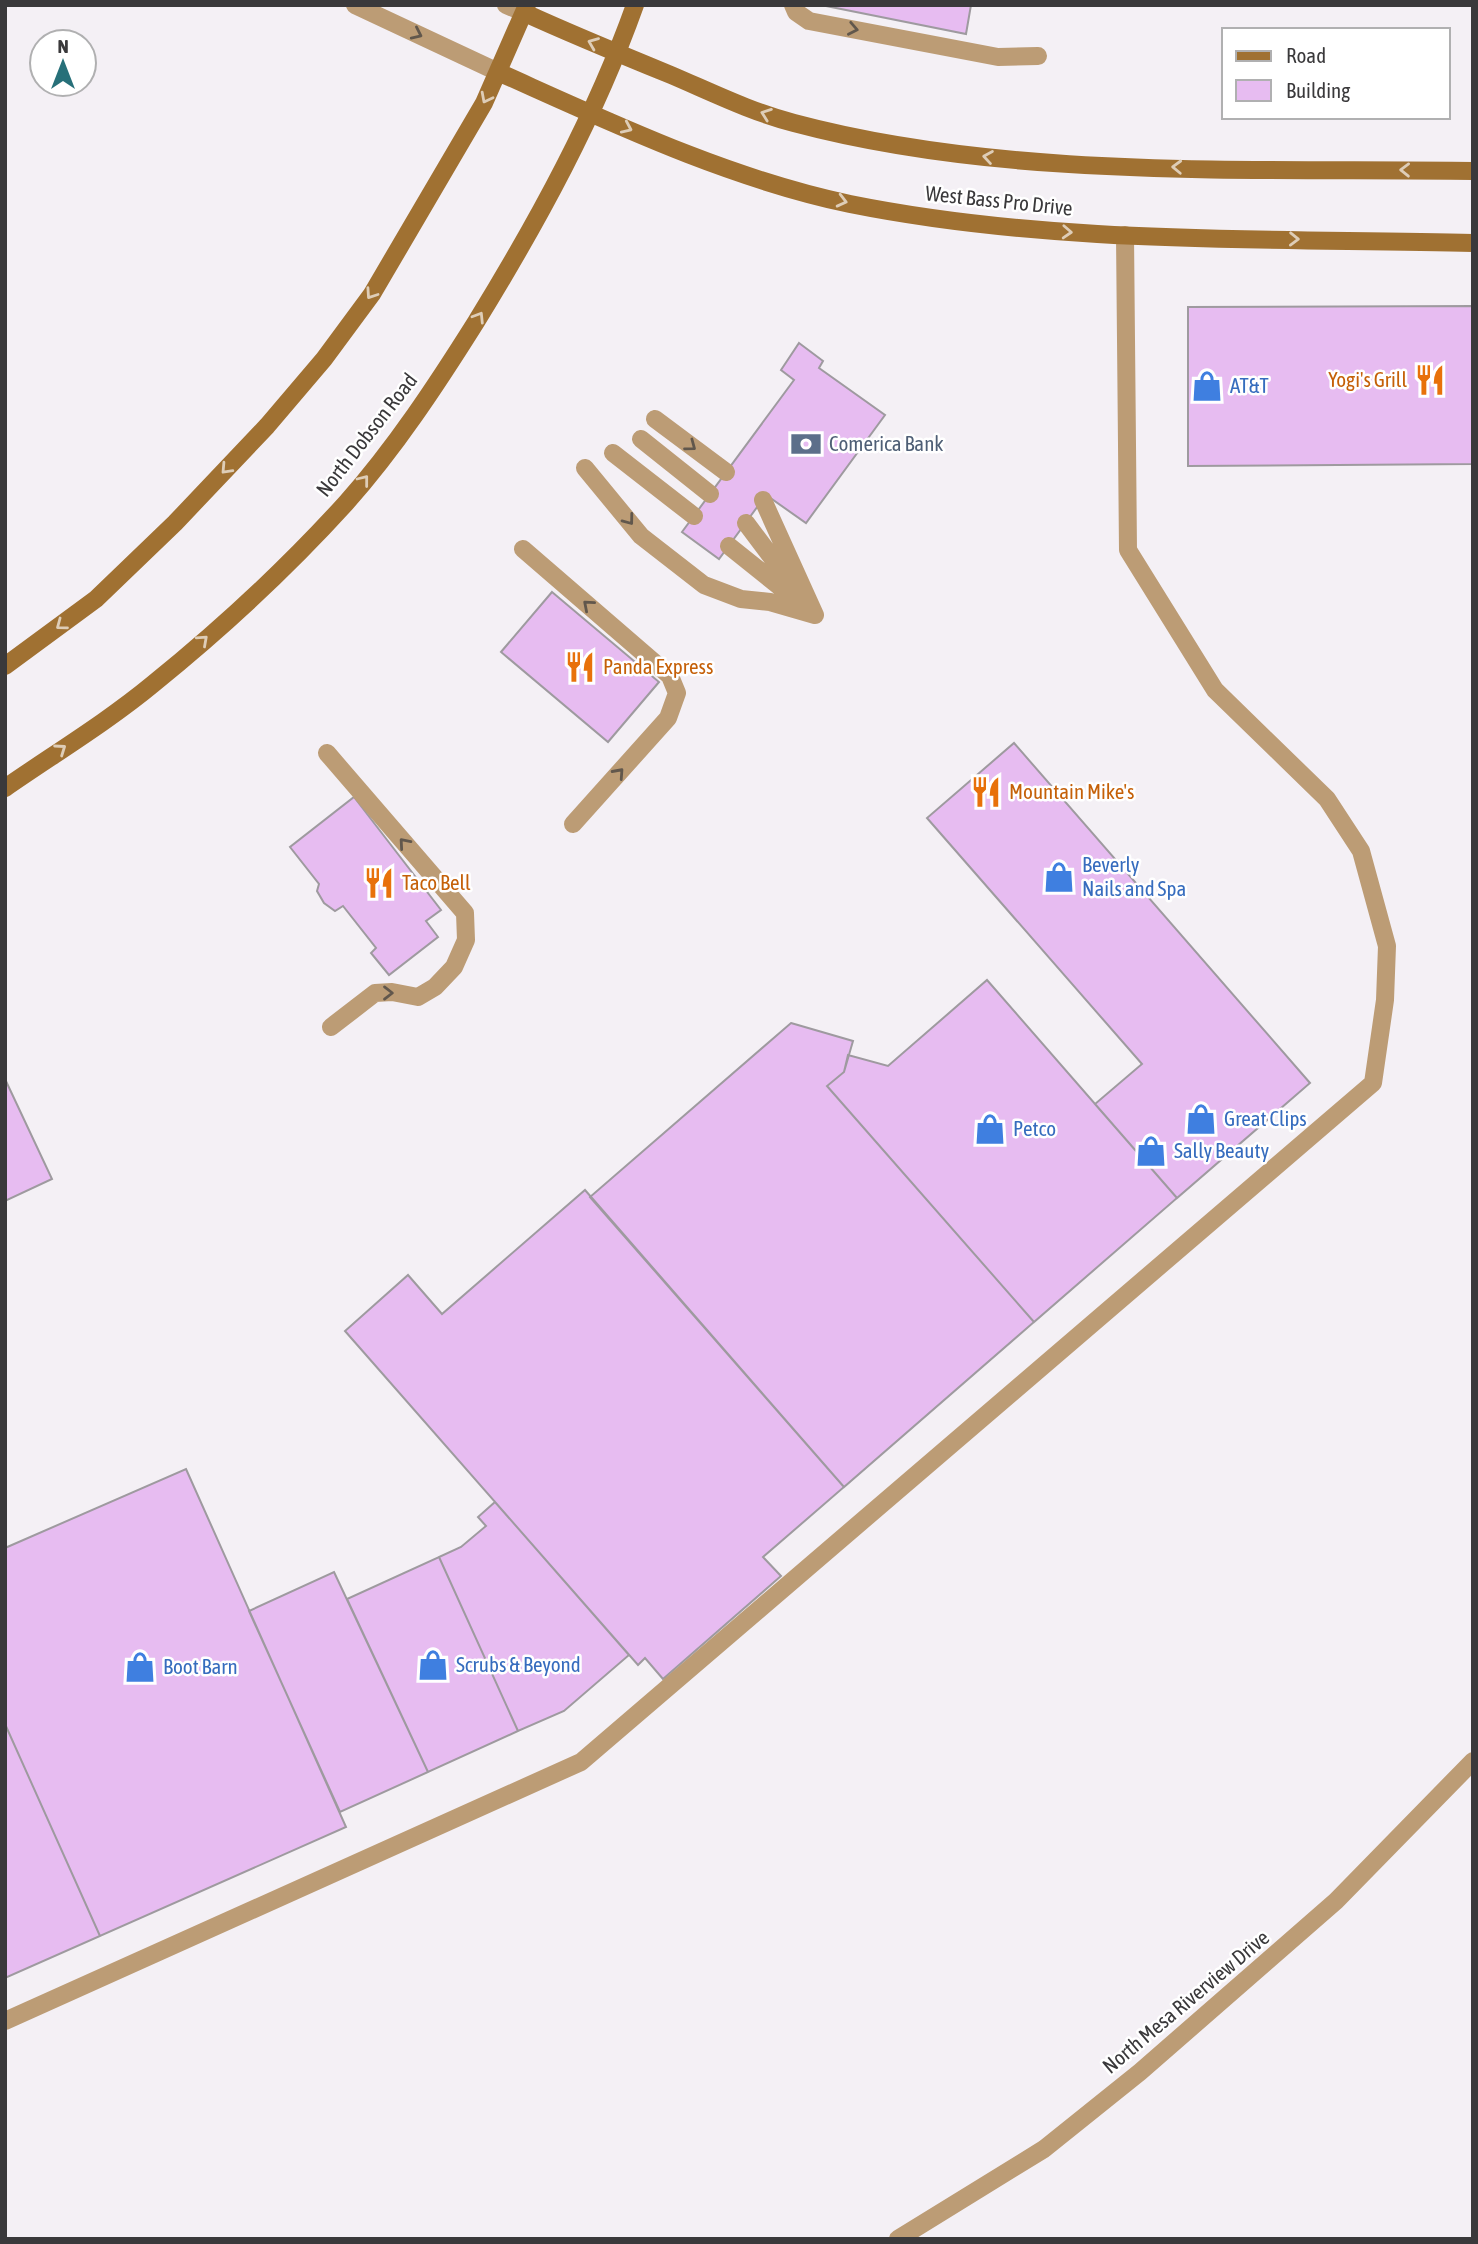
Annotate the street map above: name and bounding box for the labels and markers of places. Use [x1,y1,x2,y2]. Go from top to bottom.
restaurant icon: Yogi's Grill [1413,363,1447,397]
place label: Yogi's Grill [1328,367,1407,391]
shop icon: AT&T [1190,369,1224,403]
place label: AT&T [1230,373,1269,397]
bank icon: Comerica Bank [789,427,823,461]
place label: Comerica Bank [829,431,944,455]
restaurant icon: Panda Express [563,650,597,684]
place label: Panda Express [603,654,713,678]
restaurant icon: Mountain Mike's [969,775,1003,809]
place label: Mountain Mike's [1009,779,1134,803]
place label: Beverly Nails and Spa [1082,852,1186,900]
shop icon: Beverly Nails and Spa [1042,860,1076,894]
restaurant icon: Taco Bell [362,866,396,900]
place label: Taco Bell [402,870,471,894]
shop icon: Great Clips [1184,1102,1218,1136]
place label: Great Clips [1224,1106,1307,1130]
shop icon: Petco [973,1112,1007,1146]
place label: Petco [1013,1116,1056,1140]
shop icon: Sally Beauty [1134,1134,1168,1168]
place label: Sally Beauty [1174,1138,1269,1162]
shop icon: Scrubs & Beyond [416,1648,450,1682]
shop icon: Boot Barn [123,1650,157,1684]
place label: Scrubs & Beyond [456,1652,581,1676]
place label: Boot Barn [163,1654,238,1678]

